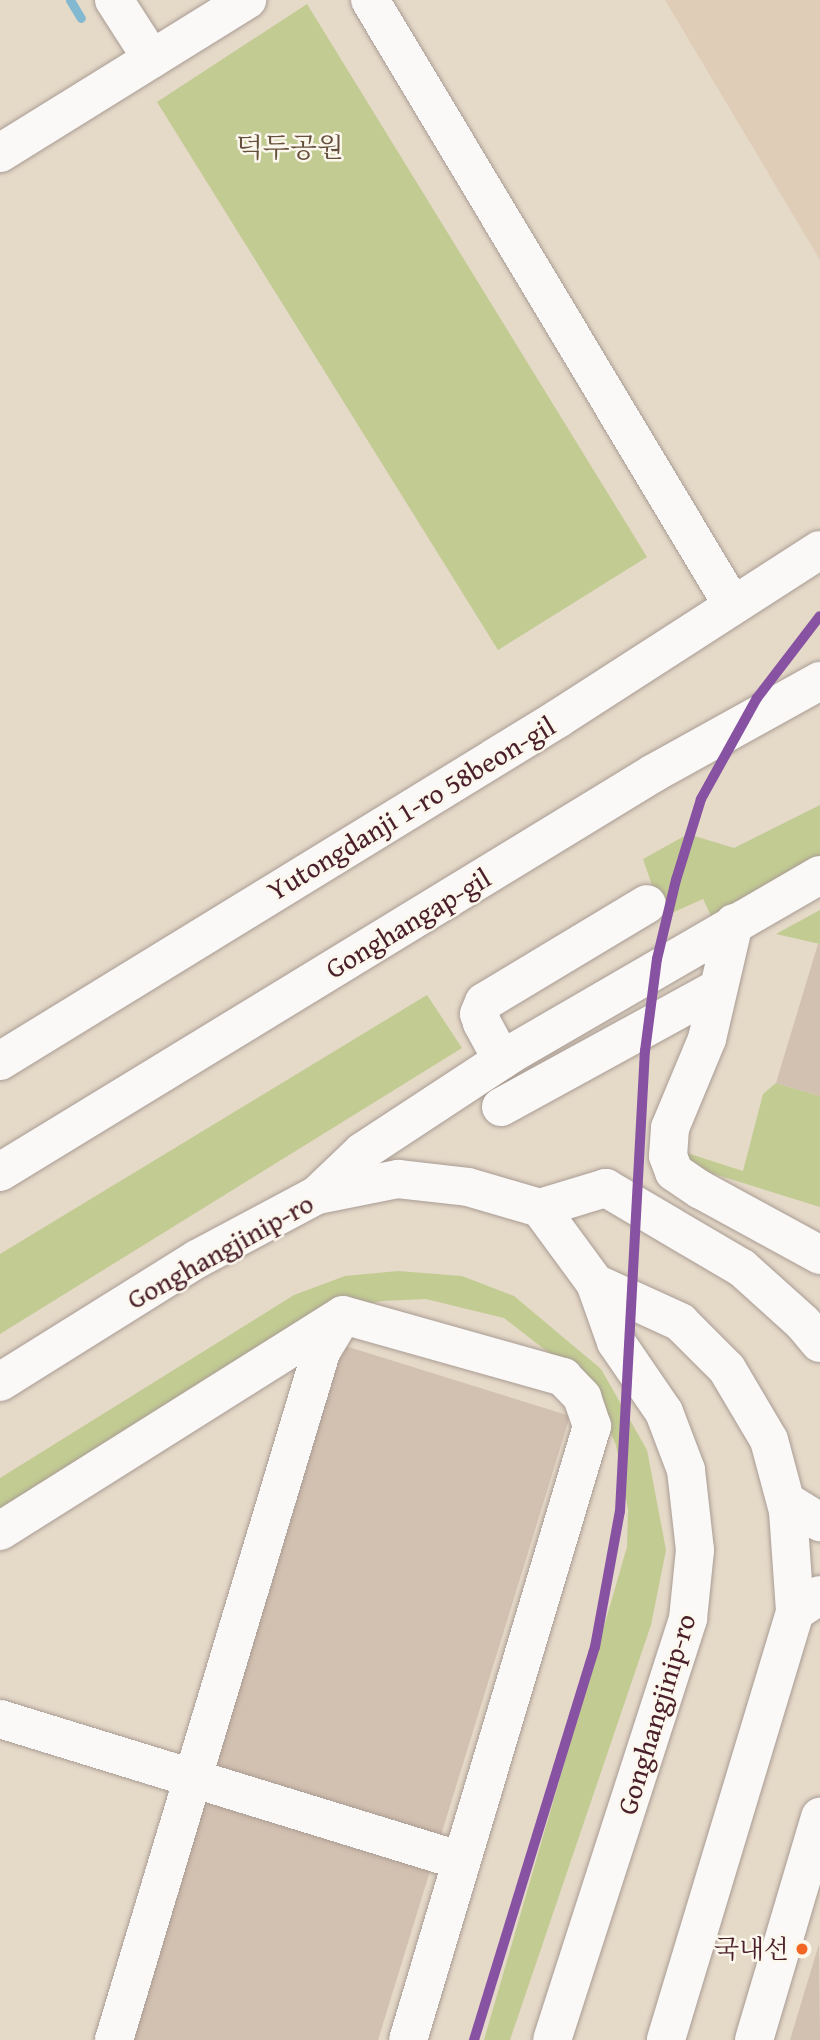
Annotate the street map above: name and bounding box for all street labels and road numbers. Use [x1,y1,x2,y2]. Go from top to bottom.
street label: Yutongdanji 1-ro 58beon-gil [261,709,561,907]
street label: Gonghangap-gil [319,861,497,985]
street label: Gonghangjinip-ro [121,1186,319,1316]
street label: Gonghangjinip-ro [610,1610,702,1818]

